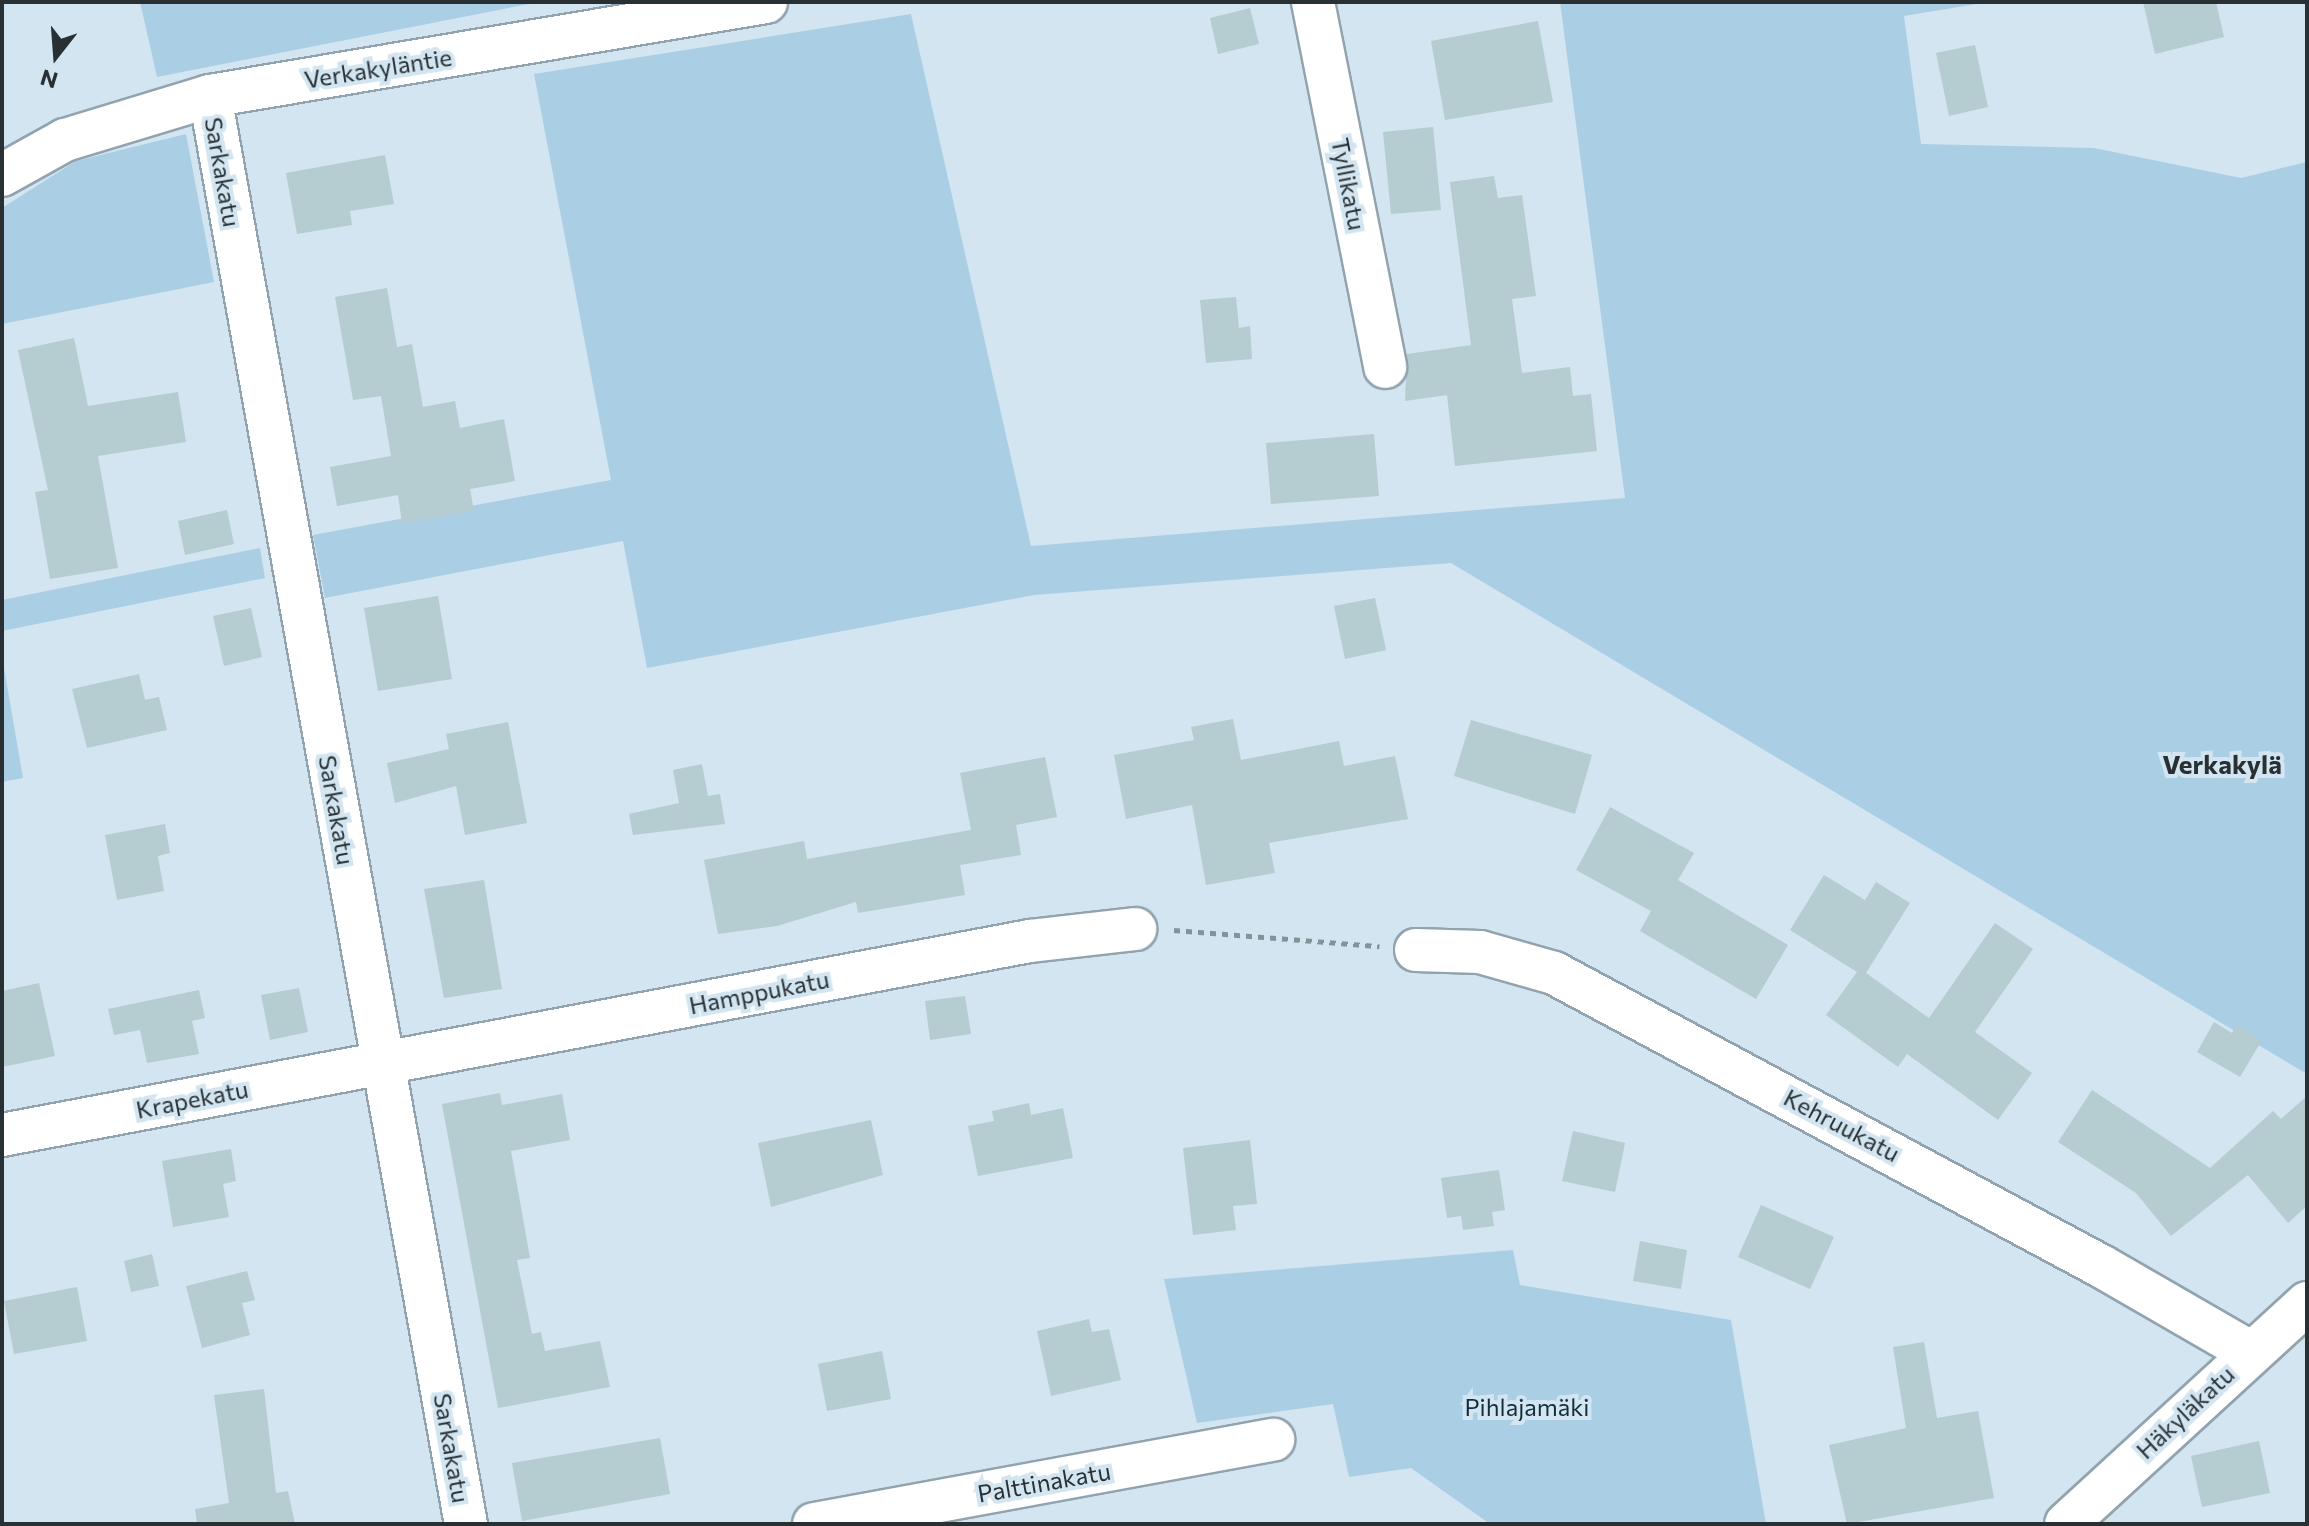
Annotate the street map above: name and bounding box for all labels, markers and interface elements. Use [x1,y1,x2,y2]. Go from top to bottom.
north arrow [16,16,96,96]
street label: Verkakyläntie [302,42,454,94]
text: N [37,64,61,95]
street label: Sarkakatu [199,115,247,229]
street label: Tyllikatu [1326,135,1372,233]
district label: Verkakylä [2162,748,2282,780]
street label: Sarkakatu [313,753,361,867]
street label: Hamppukatu [687,964,831,1020]
street label: Krapekatu [133,1074,251,1124]
street label: Kehruukatu [1779,1083,1905,1167]
street label: Häkyläkatu [2130,1359,2240,1465]
street label: Sarkakatu [428,1391,476,1505]
park label: Pihlajamäki [1465,1393,1589,1421]
street label: Palttinakatu [975,1456,1113,1508]

